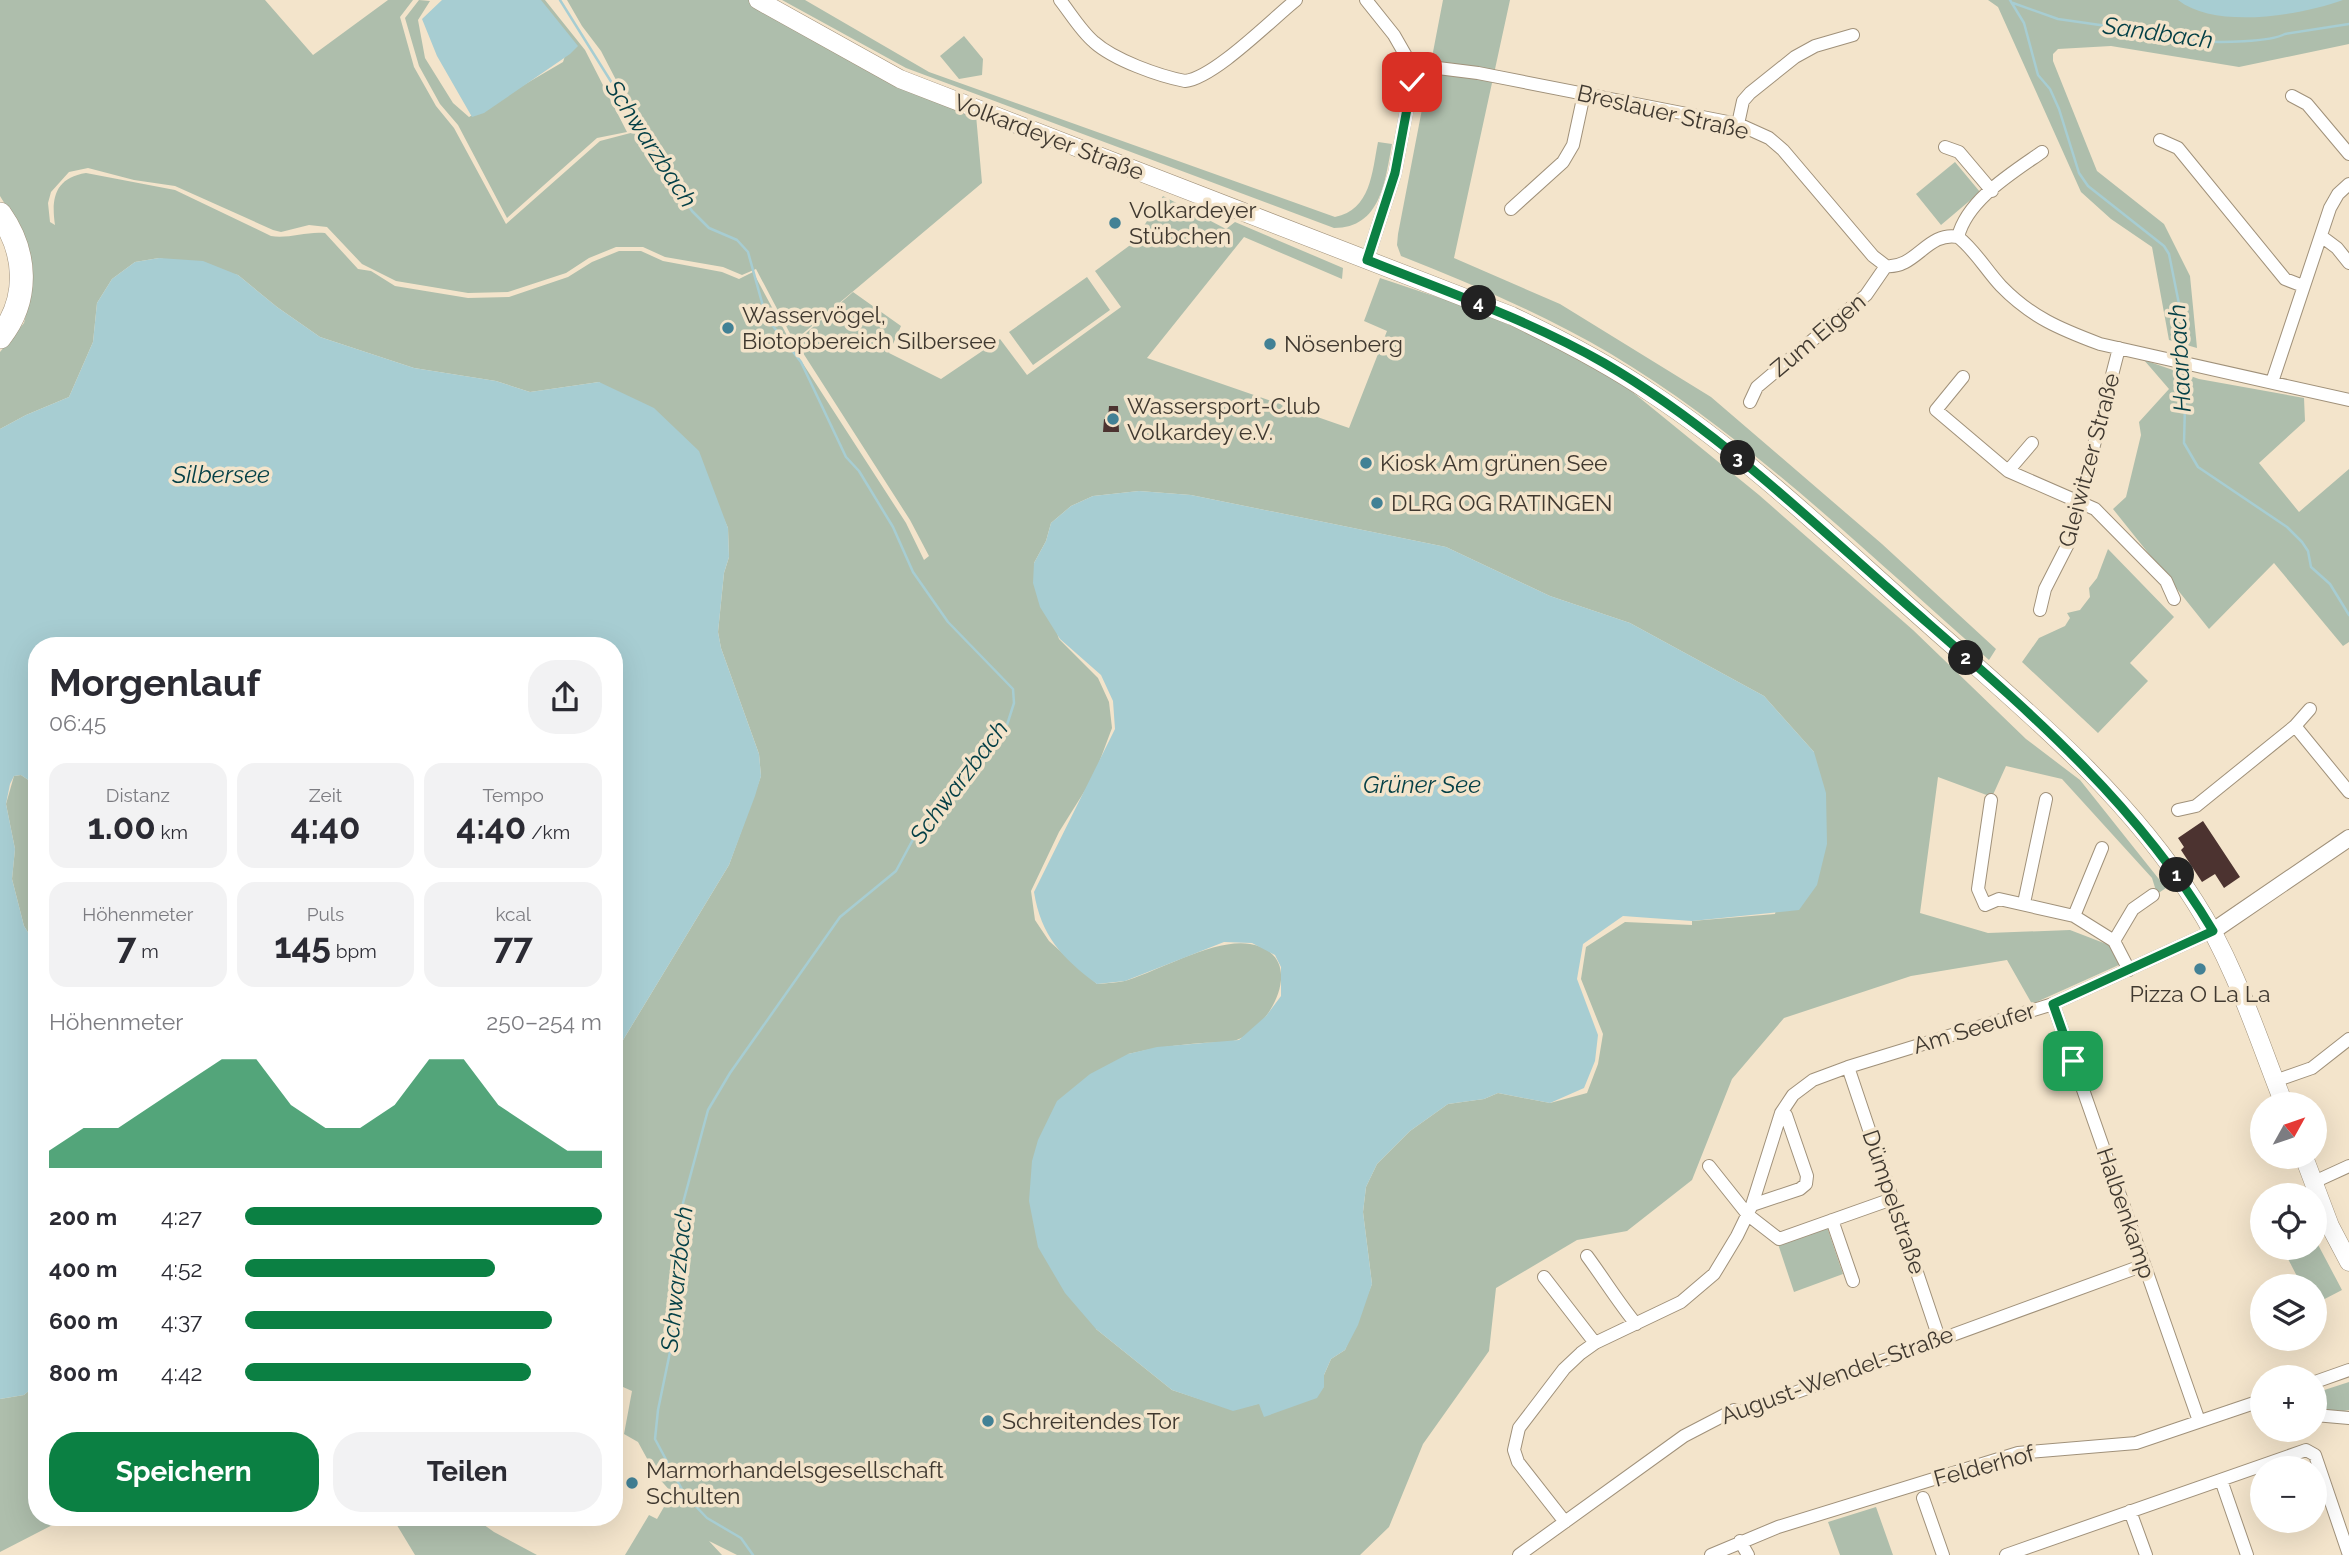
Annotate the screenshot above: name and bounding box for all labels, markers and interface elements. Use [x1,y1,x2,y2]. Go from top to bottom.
water label: Sandbach [2100,10,2215,55]
pin [1382,52,1442,112]
icon: check [1393,63,1431,101]
water label: Schwarzbach [599,74,703,213]
street label: Breslauer Straße [1575,79,1751,144]
street label: Volkardeyer Straße [950,88,1148,185]
place label: Volkardeyer Stübchen [1129,196,1257,249]
marker: Volkardeyer Stübchen [1107,215,1123,231]
pin: 4 [1462,286,1496,320]
street label: Zum Eigen [1765,287,1870,382]
text: 4 [1473,291,1484,313]
place label: Wasservögel, Biotopbereich Silbersee [742,301,996,354]
water label: Haarbach [2162,303,2197,413]
marker: Wasservögel, Biotopbereich Silbersee [720,320,736,336]
place label: Nösenberg [1284,330,1403,357]
marker: Nösenberg [1262,336,1278,352]
street label: Gleiwitzer Straße [2052,370,2125,550]
place label: Wassersport-Club Volkardey e.V. [1127,392,1320,445]
marker: Wassersport-Club Volkardey e.V. [1105,411,1121,427]
pin: 3 [1720,440,1756,476]
text: 3 [1732,446,1743,468]
place label: Kiosk Am grünen See [1380,449,1608,476]
marker: Kiosk Am grünen See [1358,455,1374,471]
water label: Silbersee [171,460,270,489]
place label: DLRG OG RATINGEN [1391,489,1612,516]
marker: DLRG OG RATINGEN [1369,495,1385,511]
pin: 2 [1948,640,1983,676]
text: 2 [1960,646,1971,668]
text: Morgenlauf [49,660,260,705]
button: share [528,660,602,734]
text: 06:45 [49,709,106,736]
water label: Schwarzbach [902,715,1014,850]
water label: Grüner See [1363,770,1481,799]
text: Distanz [106,784,170,806]
text: Zeit [309,784,342,806]
text: Tempo [483,784,544,806]
text: 1.00 [88,806,156,847]
text: 4:40 [290,806,361,847]
text: 4:40 [456,806,526,847]
text: km [156,821,188,843]
text: /km [526,821,570,843]
pin: 1 [2160,858,2194,892]
text: 1 [2172,863,2181,885]
text: Höhenmeter [82,903,193,925]
text: Puls [307,903,344,925]
text: kcal [495,903,531,925]
text: 7 [117,925,136,966]
text: 145 [274,925,331,966]
text: 77 [493,925,533,966]
text: m [136,940,159,962]
text: bpm [331,940,377,962]
marker: Pizza O La La [2192,961,2208,977]
place label: Pizza O La La [2129,980,2271,1007]
street label: Am Seeufer [1910,996,2038,1059]
text: Höhenmeter [49,1008,183,1035]
text: 250–254 m [486,1008,602,1035]
pin [2043,1031,2103,1091]
icon: arrive [2054,1042,2092,1080]
north arrow [2250,1092,2328,1169]
map controls [2250,1092,2327,1533]
street label: Dümpelstraße [1857,1126,1932,1278]
street label: Halbenkamp [2091,1144,2162,1282]
button: locate [2250,1183,2327,1260]
text: 200 m [49,1203,117,1230]
text: 4:27 [161,1203,202,1230]
water label: Schwarzbach [654,1205,699,1354]
text: 400 m [49,1255,117,1282]
text: 4:52 [161,1255,202,1282]
button: layers [2250,1274,2327,1351]
text: 600 m [49,1307,118,1334]
text: 4:37 [161,1307,202,1334]
street label: August-Wendel-Straße [1717,1320,1957,1429]
text: 800 m [49,1359,118,1386]
text: 4:42 [161,1359,202,1386]
button: + [2250,1365,2327,1442]
place label: Schreitendes Tor [1002,1407,1180,1434]
marker: Schreitendes Tor [980,1413,996,1429]
button: Speichern [49,1432,319,1512]
button: Teilen [333,1432,602,1512]
street label: Felderhof [1931,1439,2038,1492]
place label: Marmorhandelsgesellschaft Schulten [646,1456,944,1509]
button: − [2250,1456,2327,1533]
marker: Marmorhandelsgesellschaft Schulten [624,1475,640,1491]

